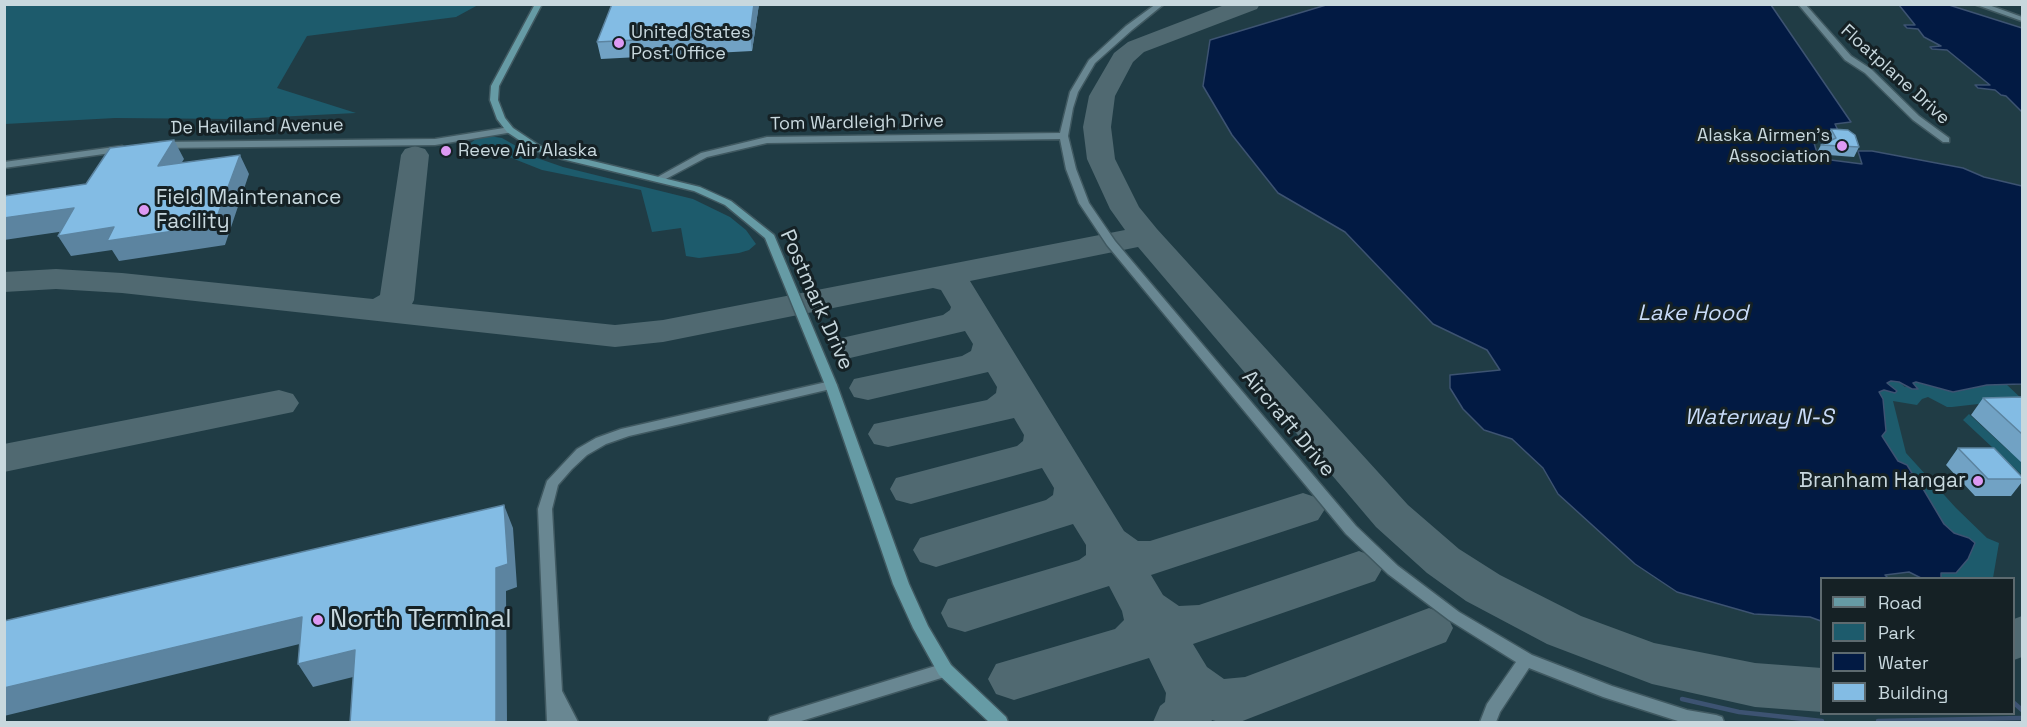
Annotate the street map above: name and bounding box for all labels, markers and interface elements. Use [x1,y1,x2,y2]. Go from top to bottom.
street label: Floatplane Drive [1836,20,1954,130]
place label: United States Post Office [631,22,750,64]
marker: United States Post Office [612,36,626,50]
street label: Tom Wardleigh Drive [770,111,944,135]
street label: De Havilland Avenue [170,115,344,139]
place label: Alaska Airmen's Association [1697,125,1830,168]
marker: Alaska Airmen's Association [1835,139,1849,153]
place label: Reeve Air Alaska [458,140,597,162]
marker: Reeve Air Alaska [439,144,453,158]
place label: Field Maintenance Facility [156,185,341,235]
marker: Field Maintenance Facility [137,203,151,217]
street label: Postmark Drive [774,226,858,374]
water label: Lake Hood [1638,301,1748,327]
street label: Aircraft Drive [1236,365,1340,483]
water label: Waterway N-S [1684,405,1834,431]
place label: Branham Hangar [1799,468,1966,494]
marker: Branham Hangar [1971,474,1985,488]
legend [1820,577,2015,715]
text: Road [1878,591,1922,614]
place label: North Terminal [330,604,512,636]
marker: North Terminal [311,613,325,627]
text: Park [1878,621,1915,644]
text: Water [1878,651,1929,674]
text: Building [1878,681,1948,704]

